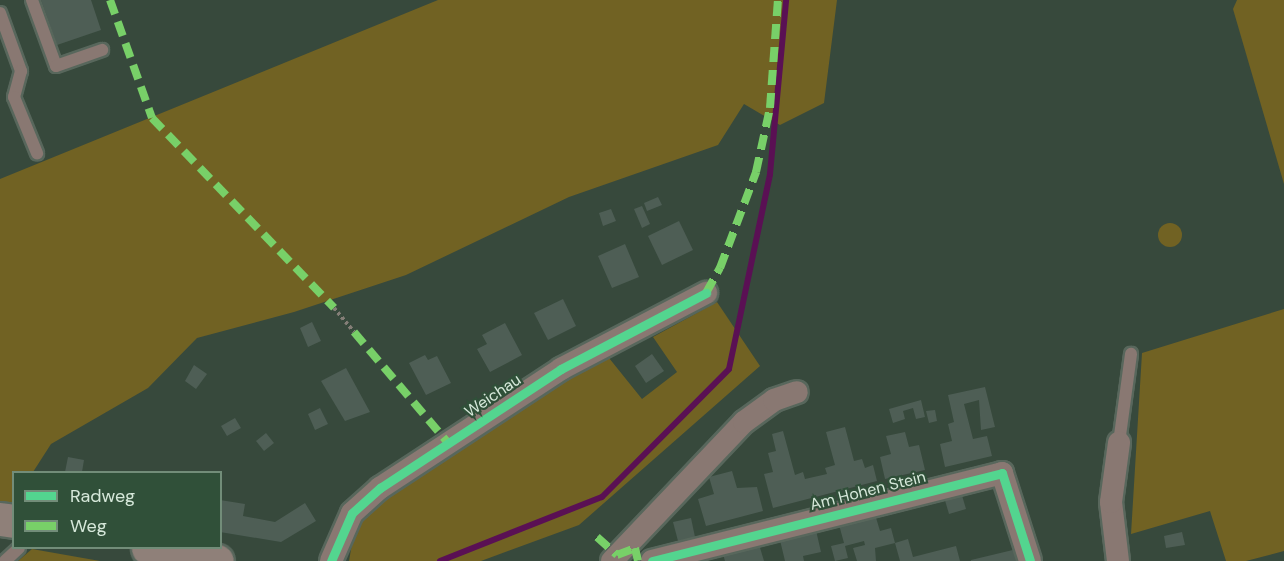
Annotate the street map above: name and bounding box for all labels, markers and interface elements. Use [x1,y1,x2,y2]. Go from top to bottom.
street label: Weichau [461,370,525,422]
street label: Am Hohen Stein [808,467,928,515]
legend [12,471,222,549]
text: Radweg [70,484,135,508]
text: Weg [70,514,107,538]

